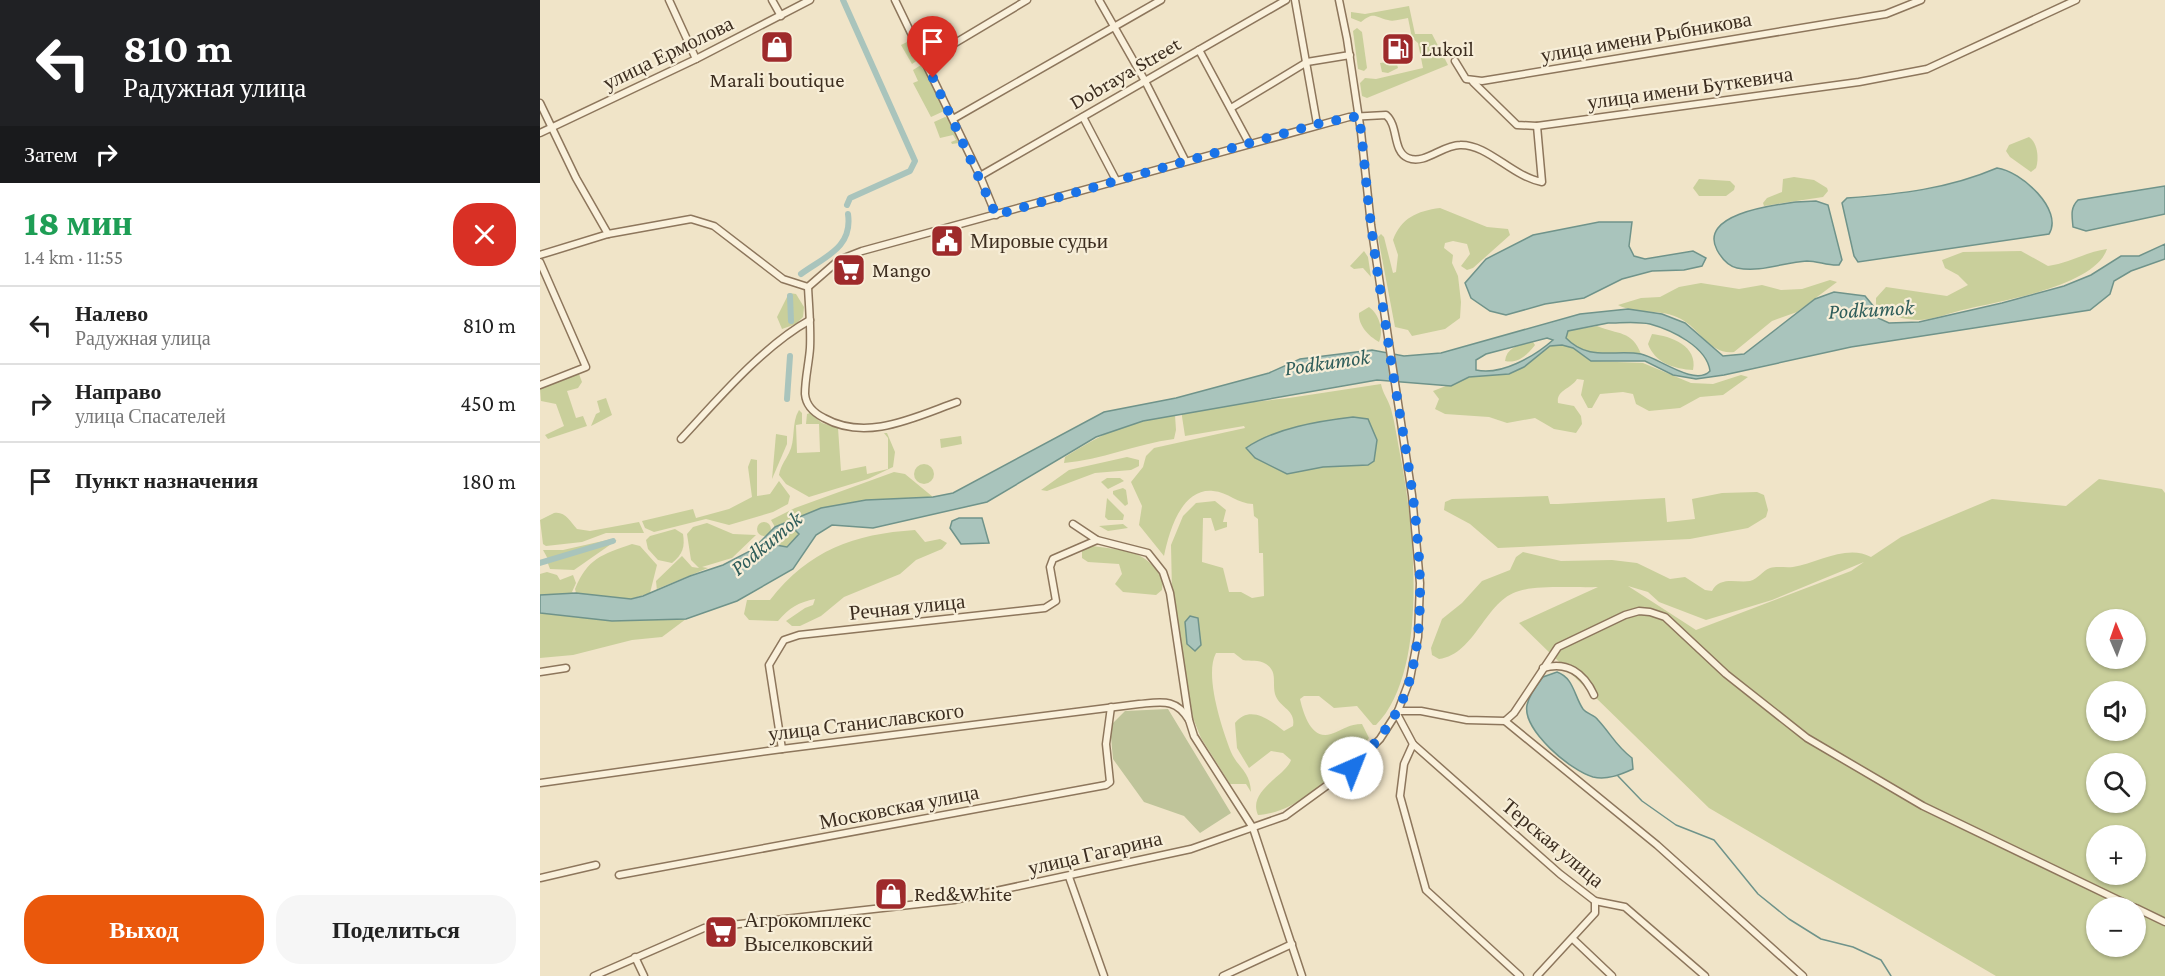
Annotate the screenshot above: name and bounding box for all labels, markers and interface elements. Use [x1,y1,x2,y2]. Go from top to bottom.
street label: улица имени Рыбникова [1539,7,1754,67]
street label: улица Ермолова [599,11,738,95]
pin [907,16,958,78]
icon: left [24,24,102,102]
text: 810 m [123,24,232,71]
icon: arrive [916,25,949,58]
shop icon: Marali boutique [759,29,795,65]
street label: Dobraya Street [1065,31,1186,114]
fuel station icon: Lukoil [1380,31,1416,67]
place label: Lukoil [1421,37,1474,61]
street label: улица имени Буткевича [1586,62,1795,114]
place label: Marali boutique [710,68,844,92]
text: Радужная улица [123,73,306,103]
icon: right [90,138,123,171]
text: Затем [24,142,78,167]
text: 18 мин [24,203,133,243]
button: close [453,203,516,266]
public building icon: Мировые судьи [929,223,965,259]
place label: Мировые судьи [970,229,1108,253]
text: 1.4 km · 11:55 [24,246,123,268]
supermarket icon: Mango [831,252,867,288]
place label: Mango [872,258,931,282]
water label: Podkumok [1827,294,1916,324]
text: Налево [75,301,148,326]
icon: left [24,309,57,342]
text: 810 m [463,313,516,338]
text: Радужная улица [75,327,211,349]
water label: Podkumok [1283,343,1373,380]
text: Направо [75,379,161,404]
icon: right [24,387,57,420]
text: 450 m [460,391,516,416]
text: улица Спасателей [75,405,226,427]
icon: arrive [24,465,57,498]
text: Пункт назначения [75,468,258,493]
text: 180 m [463,469,516,494]
water label: Podkumok [725,505,808,580]
street label: Речная улица [848,589,967,625]
north arrow [2086,609,2146,669]
map controls [2086,609,2146,957]
button: sound [2086,681,2146,741]
street label: улица Станиславского [767,698,965,746]
position arrow [1320,736,1384,800]
button: search [2086,753,2146,813]
street label: Московская улица [817,780,981,834]
street label: Терская улица [1497,793,1609,893]
button: + [2086,825,2146,885]
street label: улица Гагарина [1026,826,1165,880]
shop icon: Red&White [873,876,909,912]
place label: Red&White [914,882,1012,906]
button: Выход [24,895,264,964]
button: Поделиться [276,895,516,964]
button: − [2086,897,2146,957]
place label: Агрокомплекс Выселковский [744,908,873,956]
supermarket icon: Агрокомплекс Выселковский [703,914,739,950]

